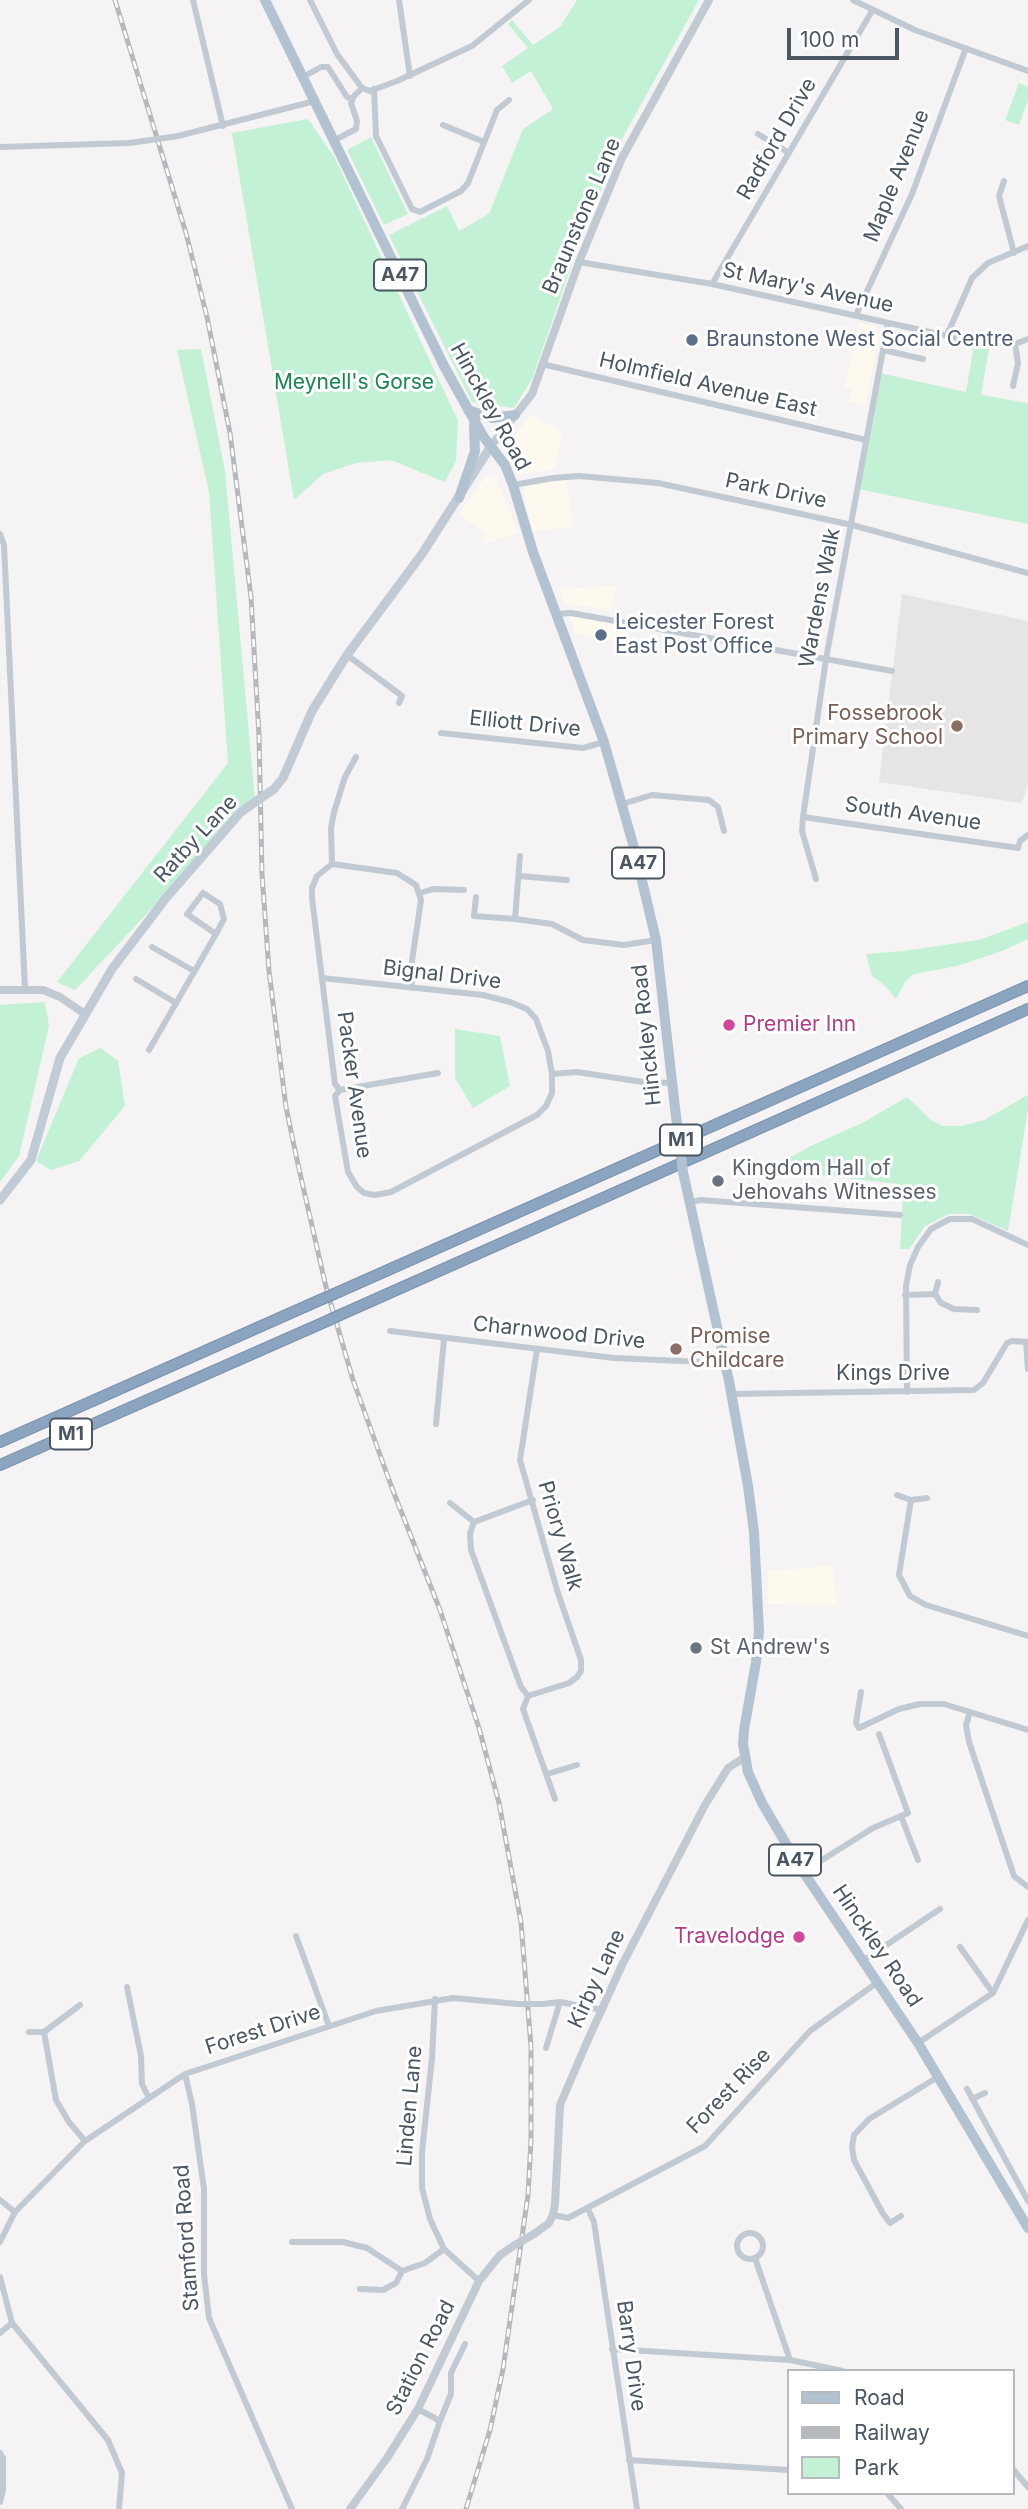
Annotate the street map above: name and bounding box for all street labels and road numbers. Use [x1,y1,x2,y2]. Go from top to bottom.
street label: Radford Drive [732,74,822,204]
street label: Maple Avenue [859,106,935,246]
street label: Braunstone Lane [538,134,626,298]
street label: St Mary's Avenue [720,258,896,318]
road number: A47 [374,260,426,290]
street label: Hinckley Road [445,339,535,475]
street label: Holmfield Avenue East [597,348,819,422]
street label: Park Drive [723,468,829,514]
street label: Wardens Walk [794,526,846,670]
street label: Elliott Drive [468,706,582,742]
street label: Ratby Lane [149,790,243,888]
street label: South Avenue [843,792,983,836]
road number: A47 [612,848,664,878]
street label: Bignal Drive [381,955,503,995]
street label: Hinckley Road [627,963,667,1107]
street label: Packer Avenue [331,1010,377,1160]
road number: M1 [660,1124,702,1156]
street label: Charnwood Drive [472,1311,646,1355]
street label: Kings Drive [836,1361,950,1387]
road number: M1 [50,1418,92,1450]
street label: Priory Walk [532,1478,588,1594]
road number: A47 [769,1844,821,1876]
street label: Hinckley Road [827,1880,927,2012]
street label: Kirby Lane [563,1926,631,2032]
street label: Forest Drive [202,1999,324,2061]
street label: Forest Rise [682,2043,776,2139]
street label: Linden Lane [392,2045,428,2167]
street label: Stamford Road [169,2164,205,2312]
street label: Station Road [381,2296,461,2420]
street label: Barry Drive [611,2299,651,2413]

